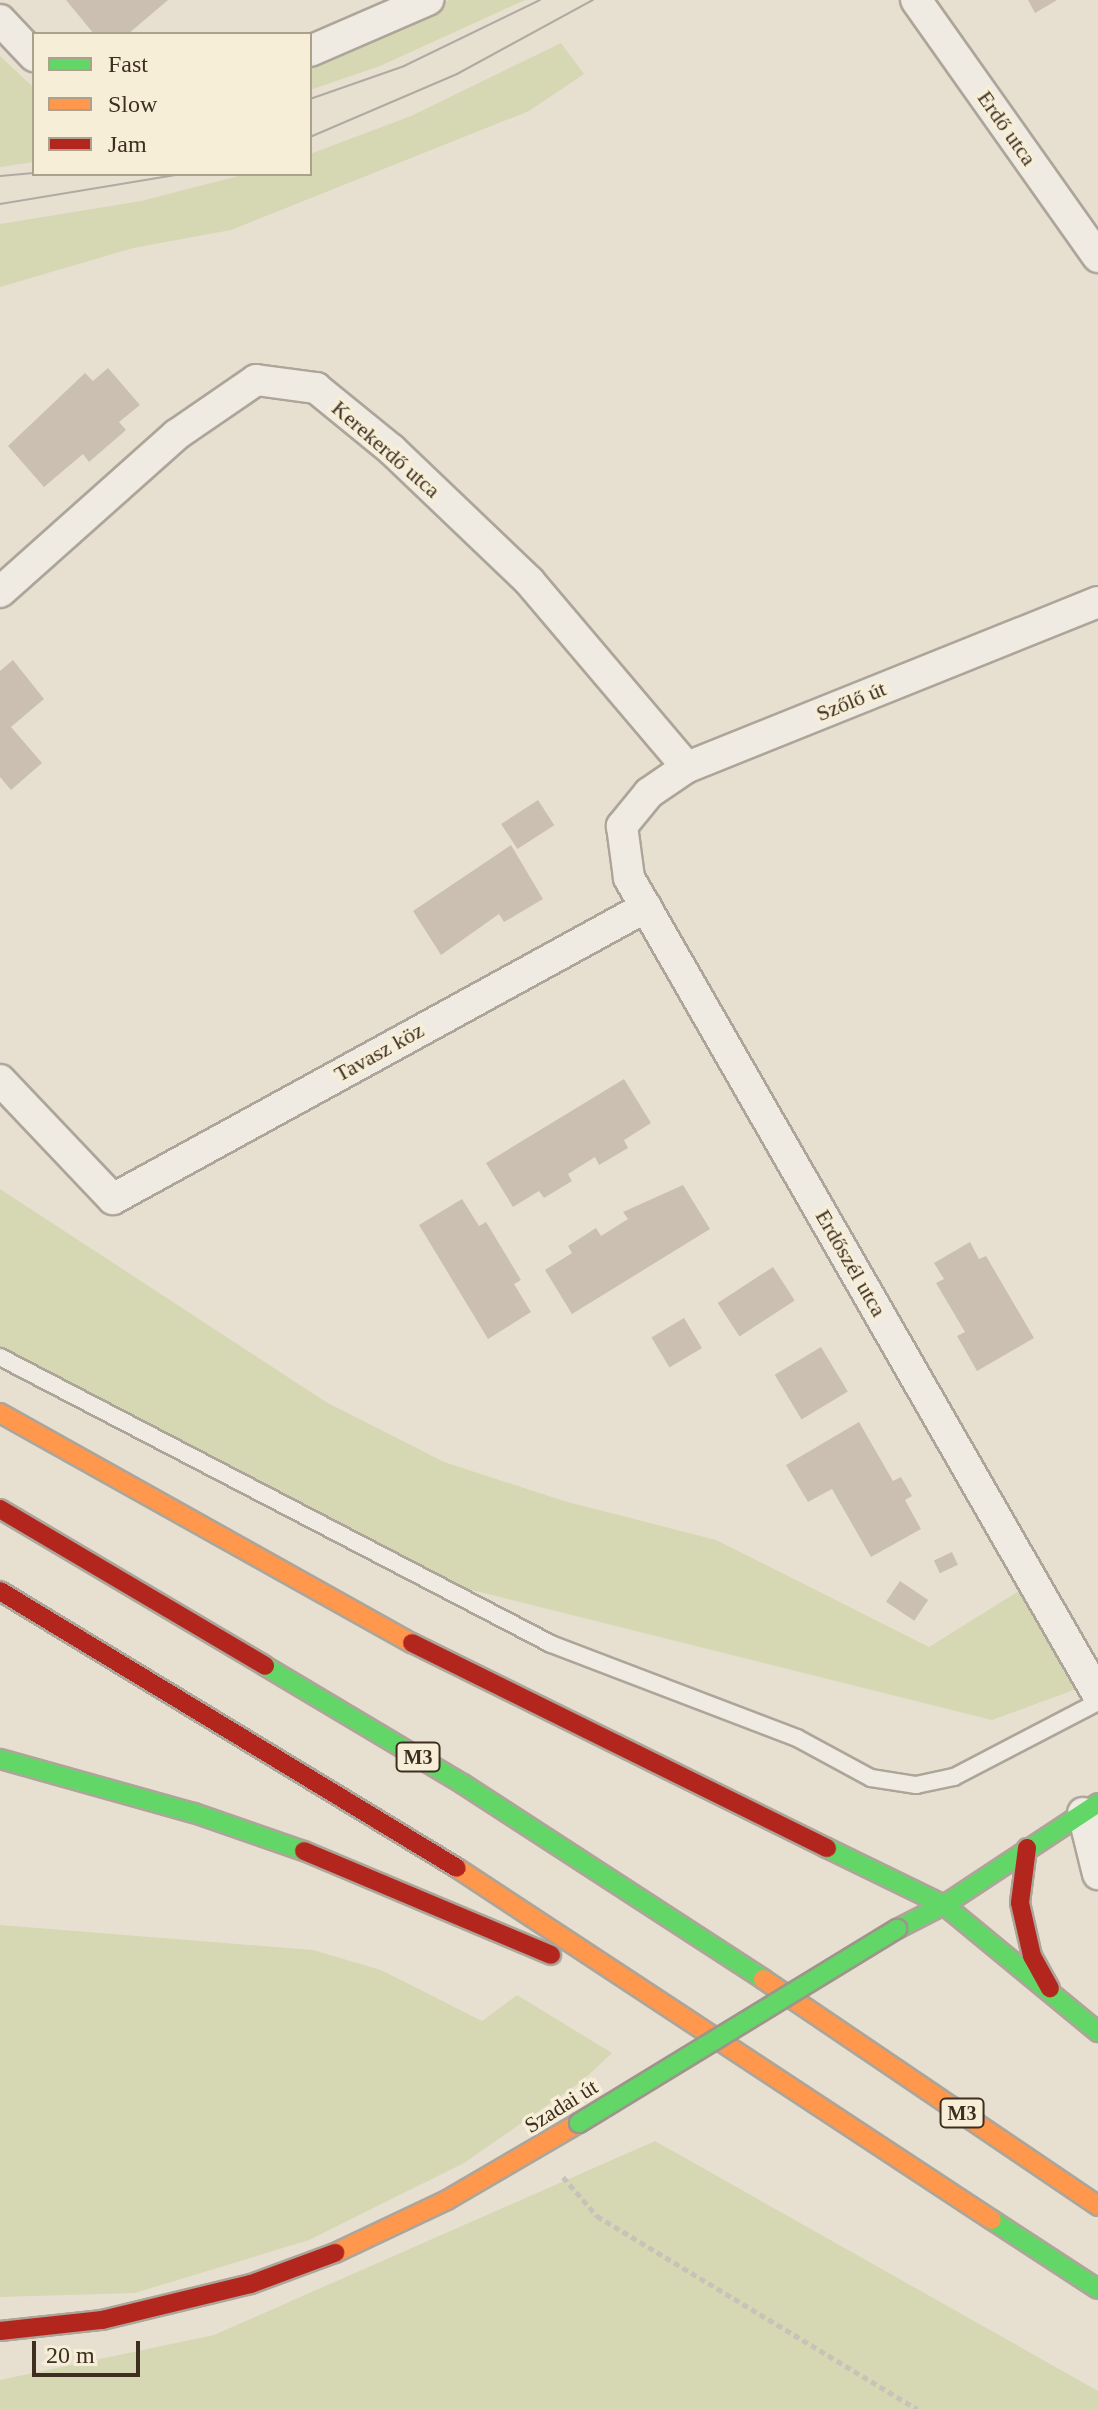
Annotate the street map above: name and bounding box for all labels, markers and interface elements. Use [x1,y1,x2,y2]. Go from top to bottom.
legend [32,32,312,176]
text: Fast [108,51,148,77]
street label: Erdő utca [972,86,1042,170]
text: Slow [108,91,157,117]
text: Jam [108,131,147,157]
street label: Kerekerdő utca [326,395,446,503]
street label: Szőlő út [812,675,890,727]
street label: Tavasz köz [330,1017,428,1087]
street label: Erdőszél utca [810,1205,892,1321]
road number: M3 [394,1741,442,1773]
street label: Szadai út [520,2073,602,2139]
road number: M3 [938,2097,986,2129]
scale bar [36,2325,144,2375]
text: 20 m [46,2342,95,2368]

